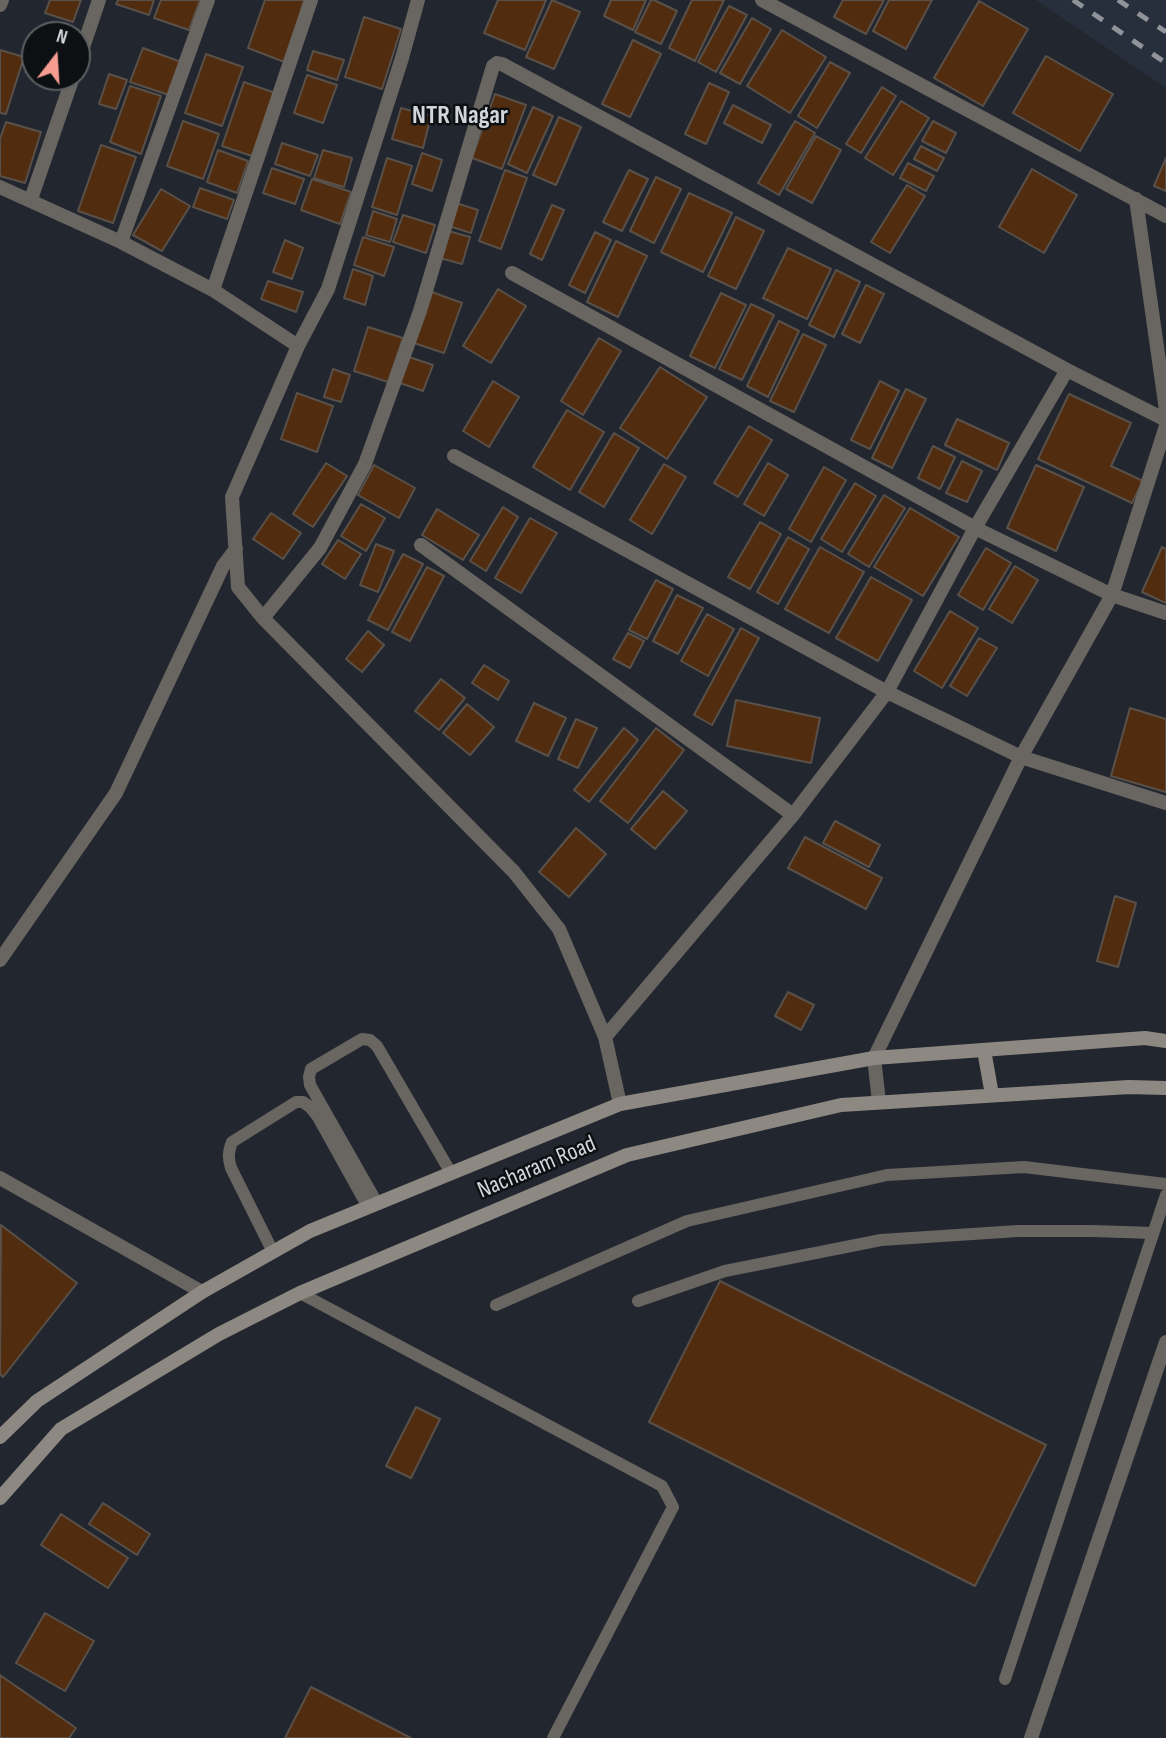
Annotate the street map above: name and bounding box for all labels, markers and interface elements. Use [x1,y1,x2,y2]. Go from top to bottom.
north arrow [21,21,91,91]
text: N [53,25,70,50]
district label: NTR Nagar [412,100,508,132]
street label: Nacharam Road [474,1130,600,1206]

